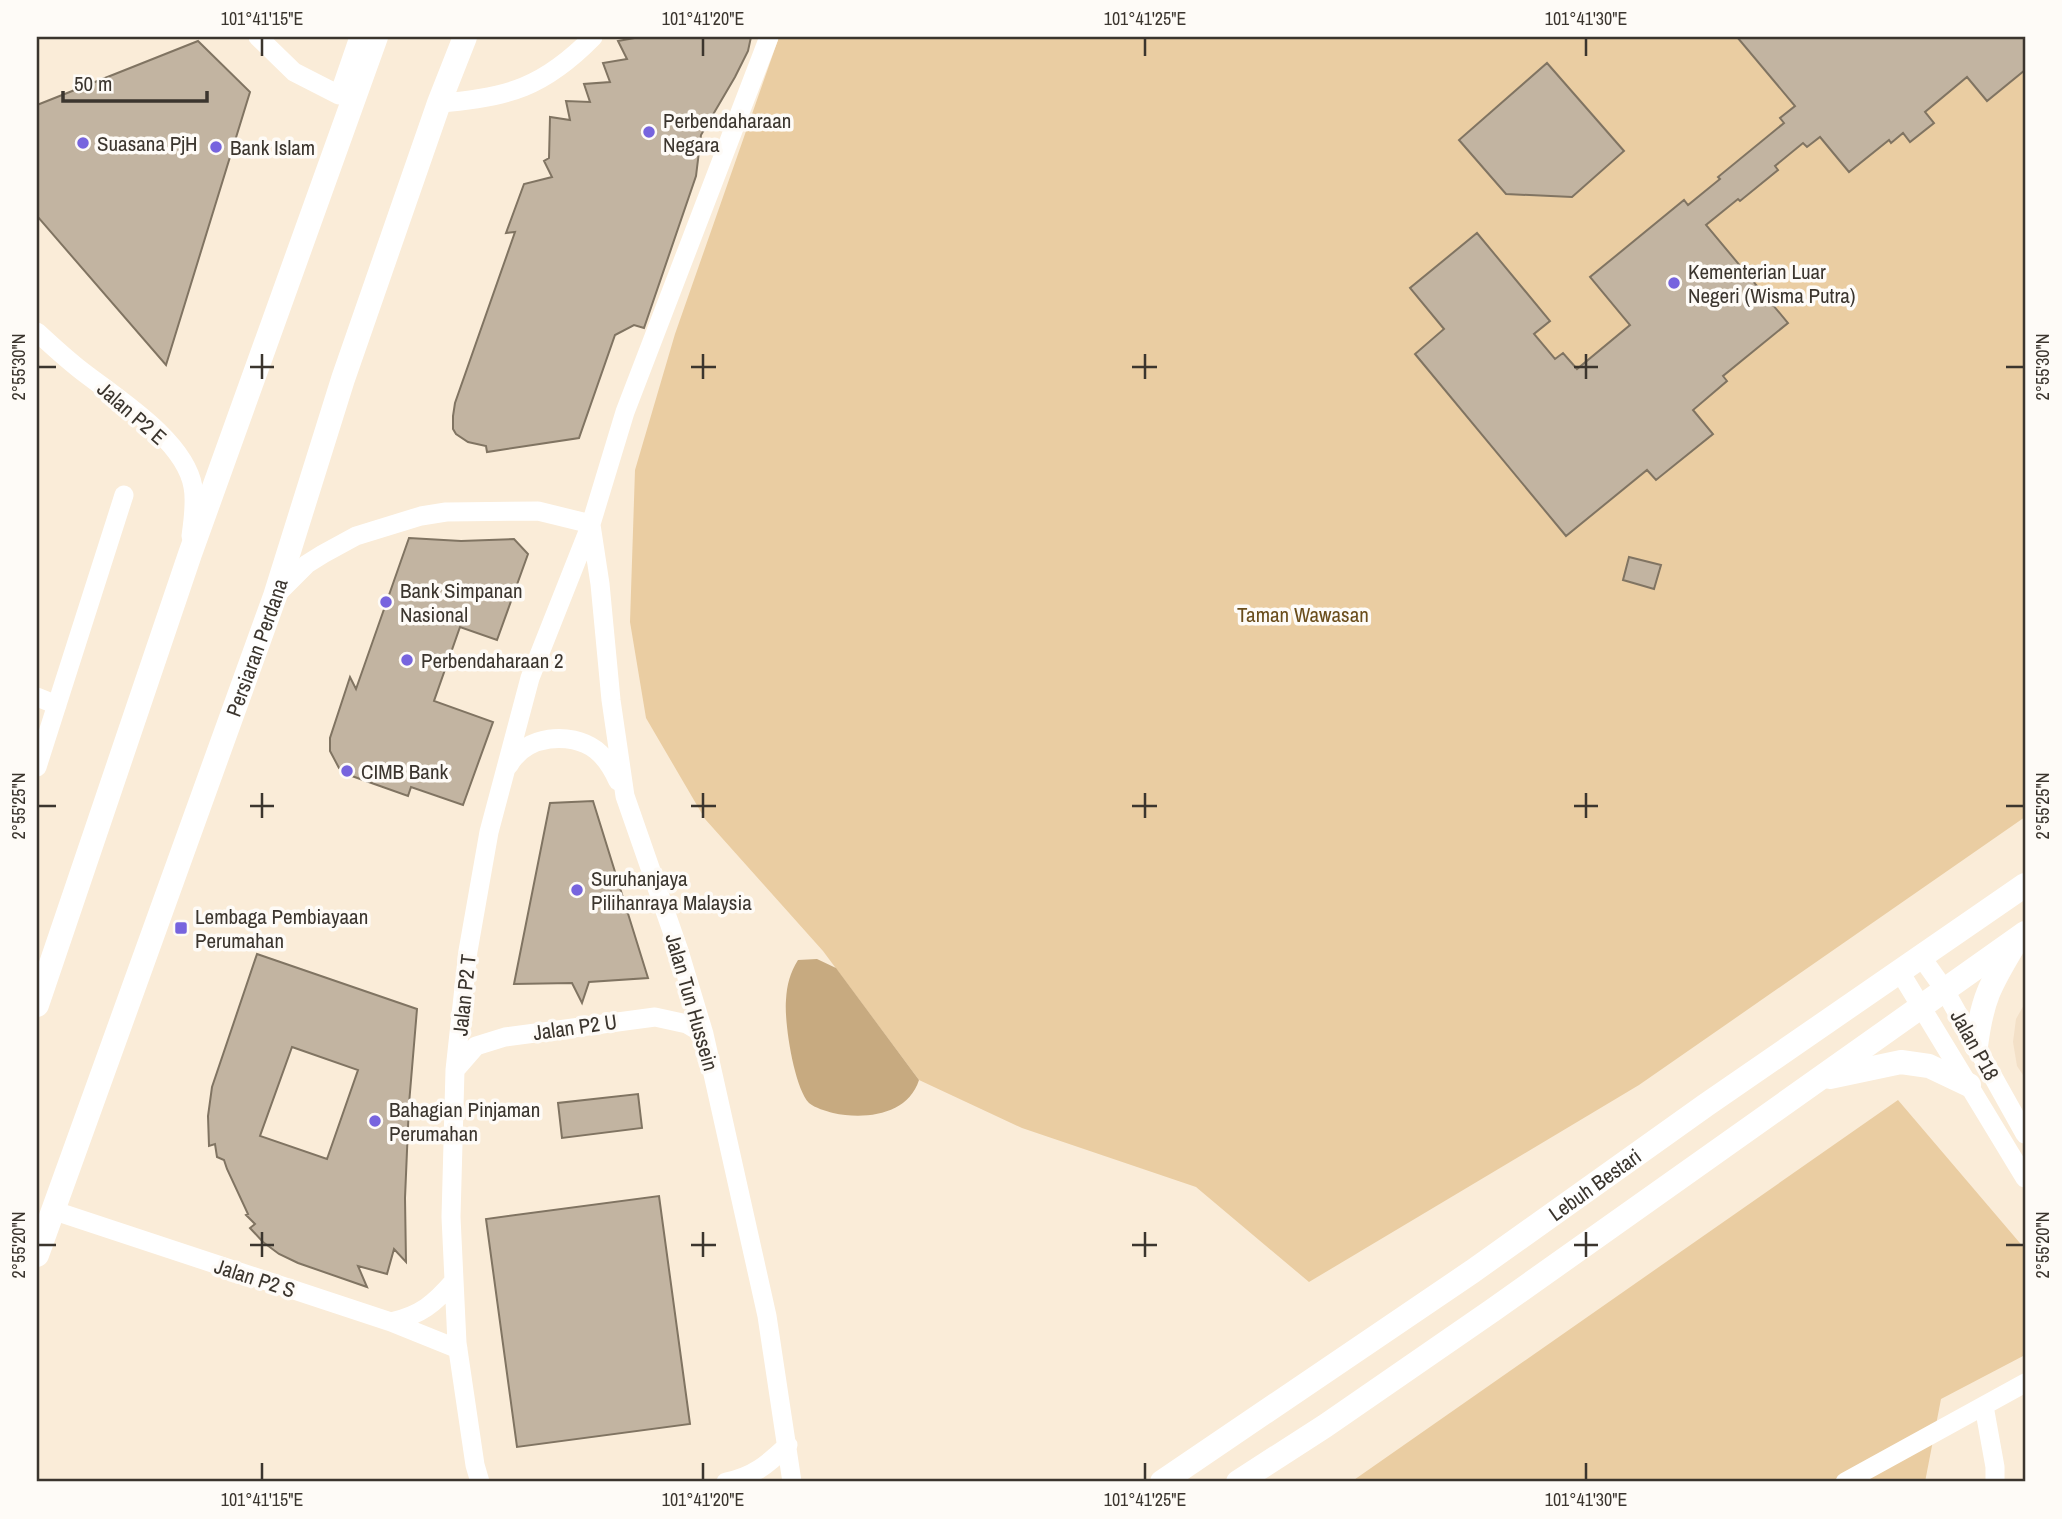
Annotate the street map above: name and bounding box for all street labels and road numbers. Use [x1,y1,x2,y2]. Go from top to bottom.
street label: Jalan P2 E [91,375,173,451]
street label: Persiaran Perdana [218,574,294,720]
street label: Jalan Tun Hussein [659,930,725,1074]
street label: Jalan P2 T [445,952,483,1037]
street label: Jalan P18 [1944,1004,2006,1086]
street label: Jalan P2 U [531,1007,619,1047]
street label: Lebuh Bestari [1542,1142,1647,1227]
street label: Jalan P2 S [211,1251,299,1305]

